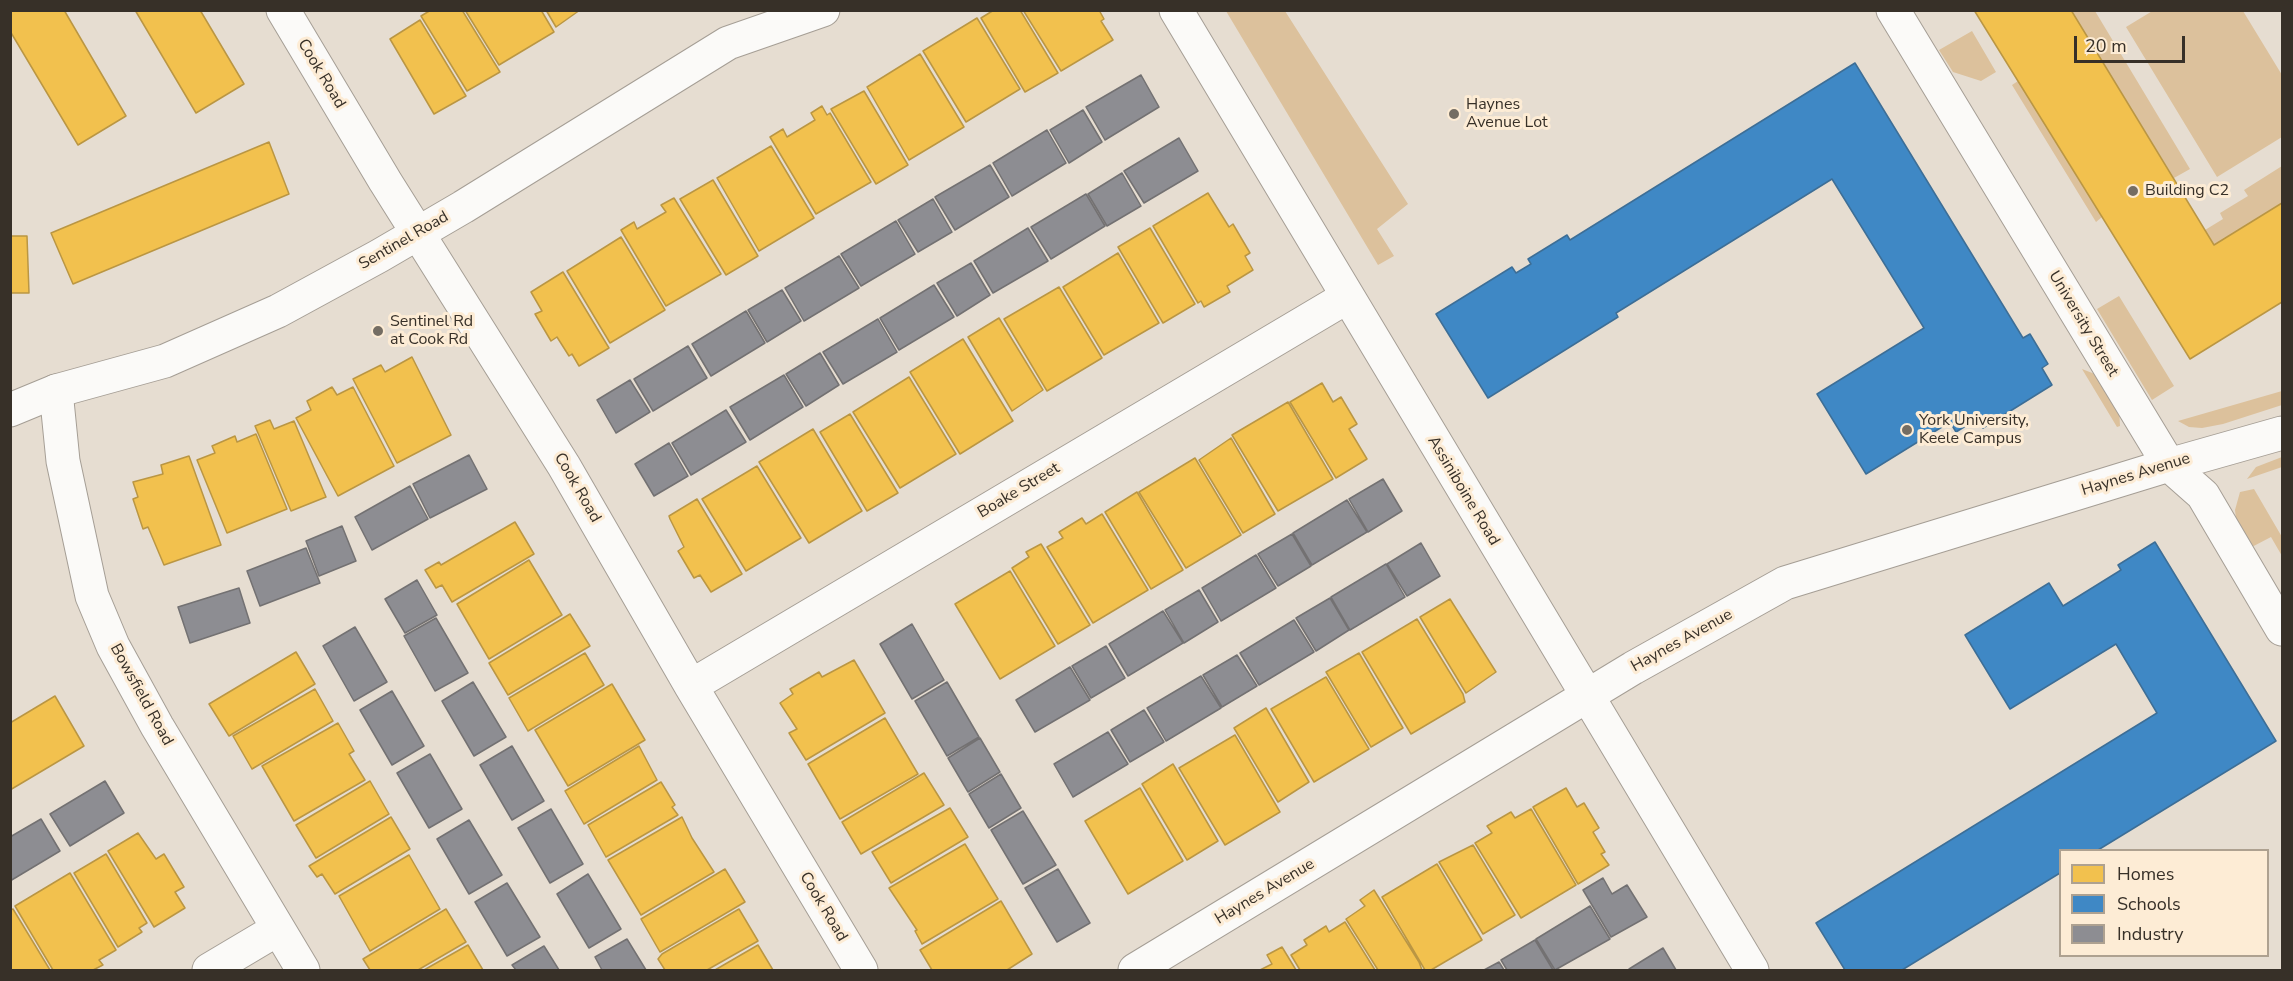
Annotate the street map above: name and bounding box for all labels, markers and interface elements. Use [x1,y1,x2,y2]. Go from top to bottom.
scale bar [2077,24,2188,62]
text: 20 m [2085,34,2127,58]
street label: Cook Road [293,36,349,112]
place label: Haynes Avenue Lot [1466,95,1548,133]
marker: Haynes Avenue Lot [1447,107,1461,121]
place label: Building C2 [2145,181,2229,201]
marker: Building C2 [2126,184,2140,198]
street label: Sentinel Road [356,208,452,274]
street label: University Street [2044,268,2122,380]
place label: Sentinel Rd at Cook Rd [390,312,473,350]
marker: Sentinel Rd at Cook Rd [371,324,385,338]
place label: York University, Keele Campus [1919,411,2029,449]
marker: York University, Keele Campus [1900,423,1914,437]
street label: Assiniboine Road [1423,433,1503,549]
street label: Haynes Avenue [2079,449,2193,501]
street label: Cook Road [549,450,605,526]
street label: Boake Street [975,459,1063,523]
street label: Haynes Avenue [1628,605,1736,677]
street label: Bowsfield Road [105,641,177,749]
legend [2059,849,2269,957]
street label: Haynes Avenue [1212,855,1318,929]
text: Homes [2117,862,2174,886]
street label: Cook Road [795,869,851,945]
text: Schools [2117,892,2181,916]
text: Industry [2117,922,2184,946]

